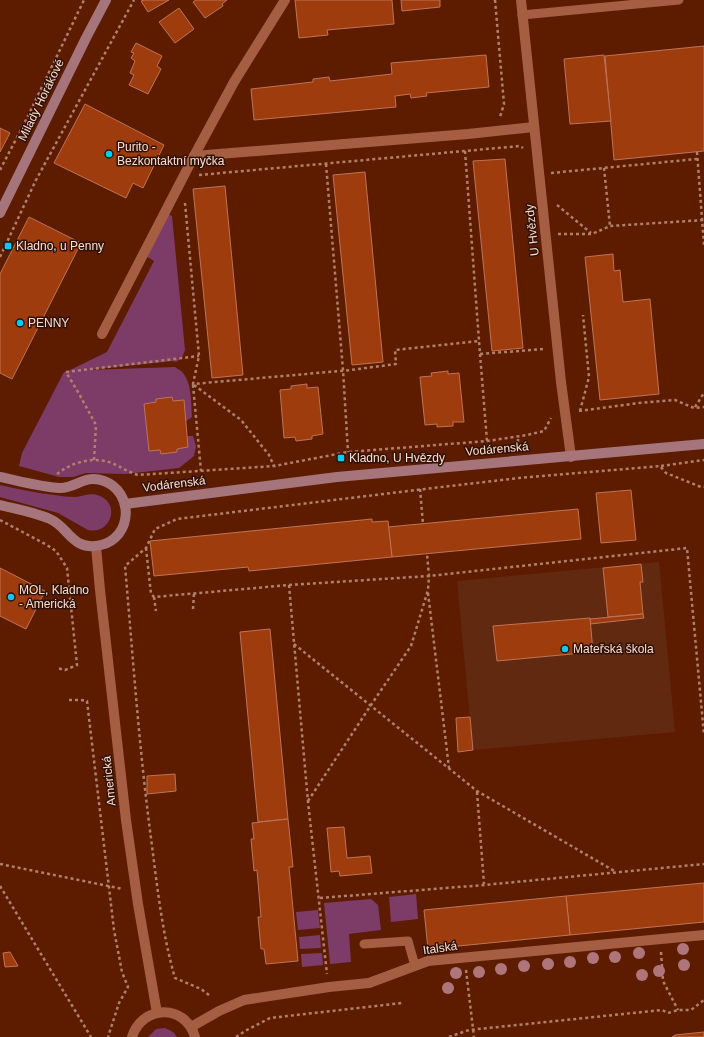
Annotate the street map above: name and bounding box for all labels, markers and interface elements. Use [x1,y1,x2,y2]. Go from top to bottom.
street label: Milady Horákové [15,56,67,143]
place label: Purito - Bezkontaktní myčka [117,140,225,168]
marker: Purito - Bezkontaktní myčka [104,149,114,159]
street label: U Hvězdy [522,203,542,257]
place label: Kladno, u Penny [16,239,104,253]
marker: Kladno, u Penny [3,241,13,251]
place label: PENNY [28,316,69,330]
marker: PENNY [15,318,25,328]
street label: Vodárenská [465,439,529,459]
place label: Kladno, U Hvězdy [349,451,445,465]
marker: Kladno, U Hvězdy [336,453,346,463]
street label: Vodárenská [142,473,207,495]
place label: MOL, Kladno - Americká [19,583,89,611]
marker: MOL, Kladno - Americká [6,592,16,602]
place label: Mateřská škola [573,642,654,656]
marker: Mateřská škola [560,644,570,654]
street label: Americká [99,755,119,807]
street label: Italská [422,939,458,957]

